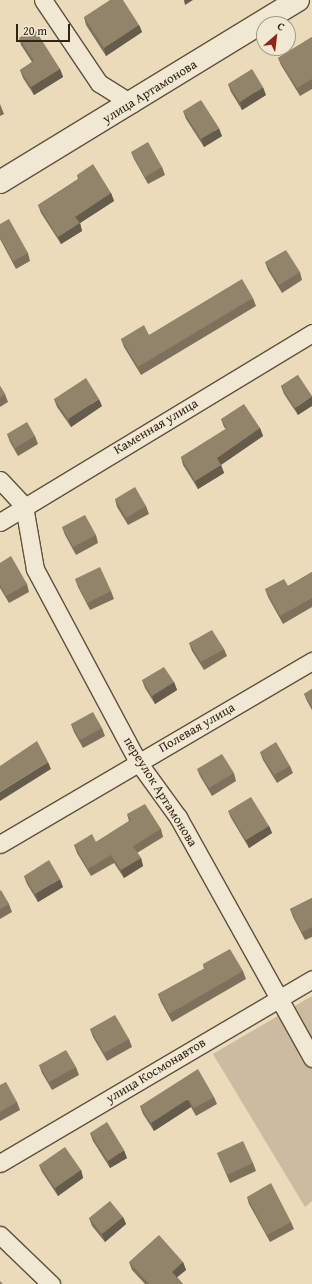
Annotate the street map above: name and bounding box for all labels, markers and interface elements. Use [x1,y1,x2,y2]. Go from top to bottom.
scale bar [18,16,72,42]
north arrow [256,16,296,56]
text: С [275,18,288,35]
text: 20 m [23,22,47,39]
street label: улица Артамонова [100,57,200,127]
street label: Каменная улица [111,396,201,458]
street label: Полевая улица [156,700,238,756]
street label: переулок Артамонова [120,734,200,850]
street label: улица Космонавтов [103,1035,209,1107]

